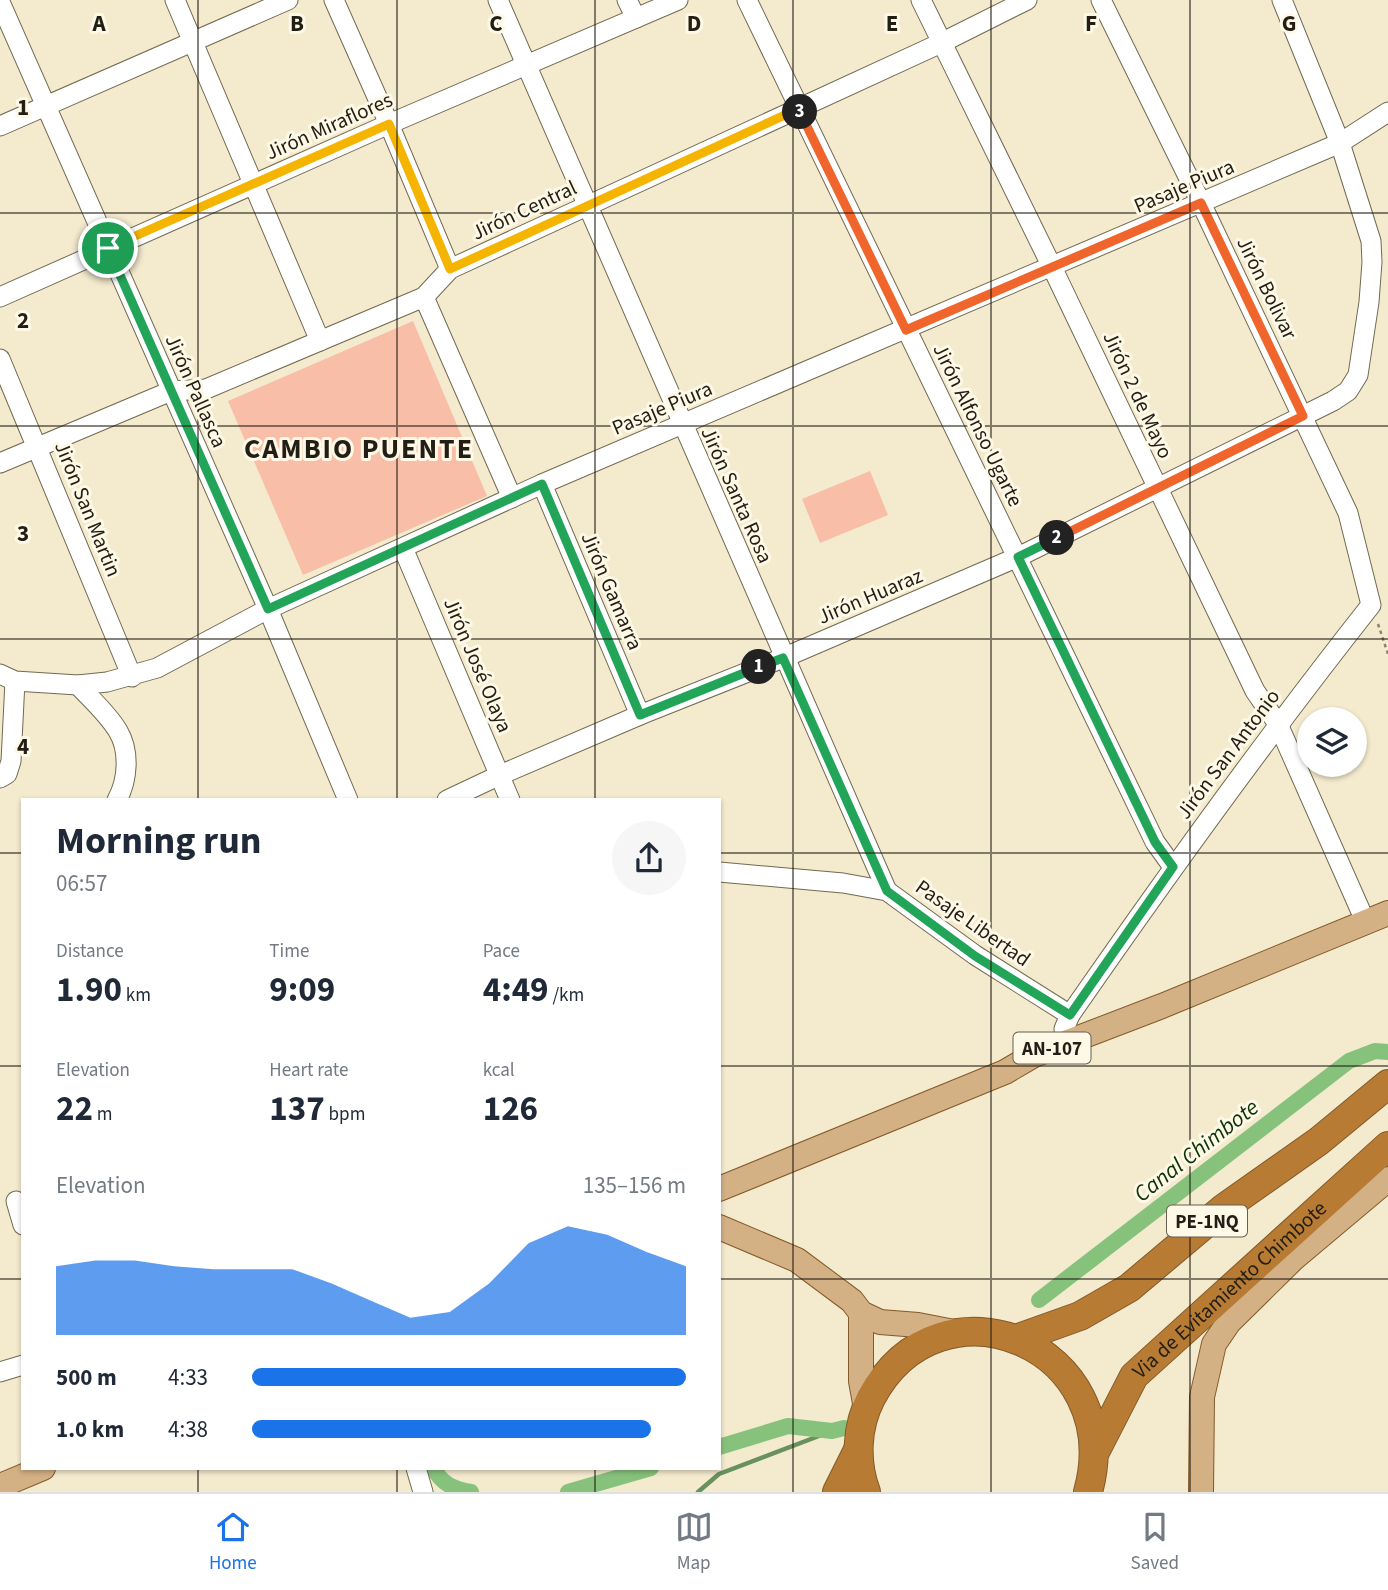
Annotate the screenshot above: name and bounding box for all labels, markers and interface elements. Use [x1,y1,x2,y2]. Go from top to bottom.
text: A [91,7,106,40]
text: B [290,7,304,40]
text: C [489,7,503,40]
text: D [687,7,701,40]
text: E [886,7,898,40]
text: F [1085,7,1097,40]
text: G [1282,7,1296,40]
street label: Jirón Miraflores [261,84,398,167]
text: 1 [17,91,29,124]
pin: 3 [782,94,818,130]
text: 3 [794,98,805,125]
street label: Pasaje Piura [1129,151,1239,221]
street label: Jirón Central [466,173,582,247]
pin [78,218,138,278]
icon: arrive [89,229,127,267]
street label: Jirón Bolivar [1229,232,1305,345]
text: 2 [17,304,29,337]
street label: Jirón 2 de Mayo [1095,326,1181,464]
street label: Jirón Pallasca [158,330,234,452]
street label: Jirón Alfonso Ugarte [926,338,1030,512]
street label: Pasaje Piura [607,373,717,443]
street label: Jirón Santa Rosa [693,422,781,568]
district label: CAMBIO PUENTE [244,429,474,469]
street label: Jirón San Martin [47,437,129,581]
text: 3 [17,517,29,550]
pin: 2 [1040,520,1074,556]
text: 2 [1051,524,1062,551]
street label: Jirón Gamarra [574,527,650,655]
street label: Jirón Huaraz [813,560,927,632]
street label: Jirón José Olaya [436,593,520,737]
pin: 1 [742,650,776,684]
text: 1 [753,653,764,680]
street label: Jirón San Antonio [1169,683,1287,825]
map controls [1297,707,1367,777]
button: layers [1297,707,1367,777]
text: 4 [17,730,29,763]
text: Morning run [56,814,261,868]
button: share [612,821,686,895]
text: 06:57 [56,867,107,900]
street label: Pasaje Libertad [909,872,1037,974]
text: Distance [56,938,124,965]
text: Time [269,938,309,965]
text: Pace [483,938,520,965]
text: 1.90 [56,965,122,1015]
text: 9:09 [269,965,335,1015]
text: 4:49 [483,965,549,1015]
text: km [122,982,151,1009]
text: /km [549,982,584,1009]
road number: AN-107 [1014,1032,1090,1064]
text: Elevation [56,1057,130,1084]
text: Heart rate [269,1057,348,1084]
text: kcal [483,1057,515,1084]
text: 22 [56,1084,93,1134]
text: 137 [269,1084,325,1134]
text: 126 [483,1084,538,1134]
water label: Canal Chimbote [1127,1091,1266,1210]
text: m [93,1101,113,1128]
text: bpm [325,1101,365,1128]
text: Elevation [56,1169,146,1202]
text: 135–156 m [583,1169,686,1202]
street label: Via de Evitamiento Chimbote [1125,1194,1333,1386]
road number: PE-1NQ [1167,1205,1247,1236]
text: 500 m [56,1361,117,1394]
text: 4:33 [168,1361,208,1394]
text: 1.0 km [56,1413,124,1446]
text: 4:38 [168,1413,208,1446]
tab: Home [209,1508,257,1577]
tab: Map [675,1508,713,1577]
tab: Saved [1131,1508,1179,1577]

